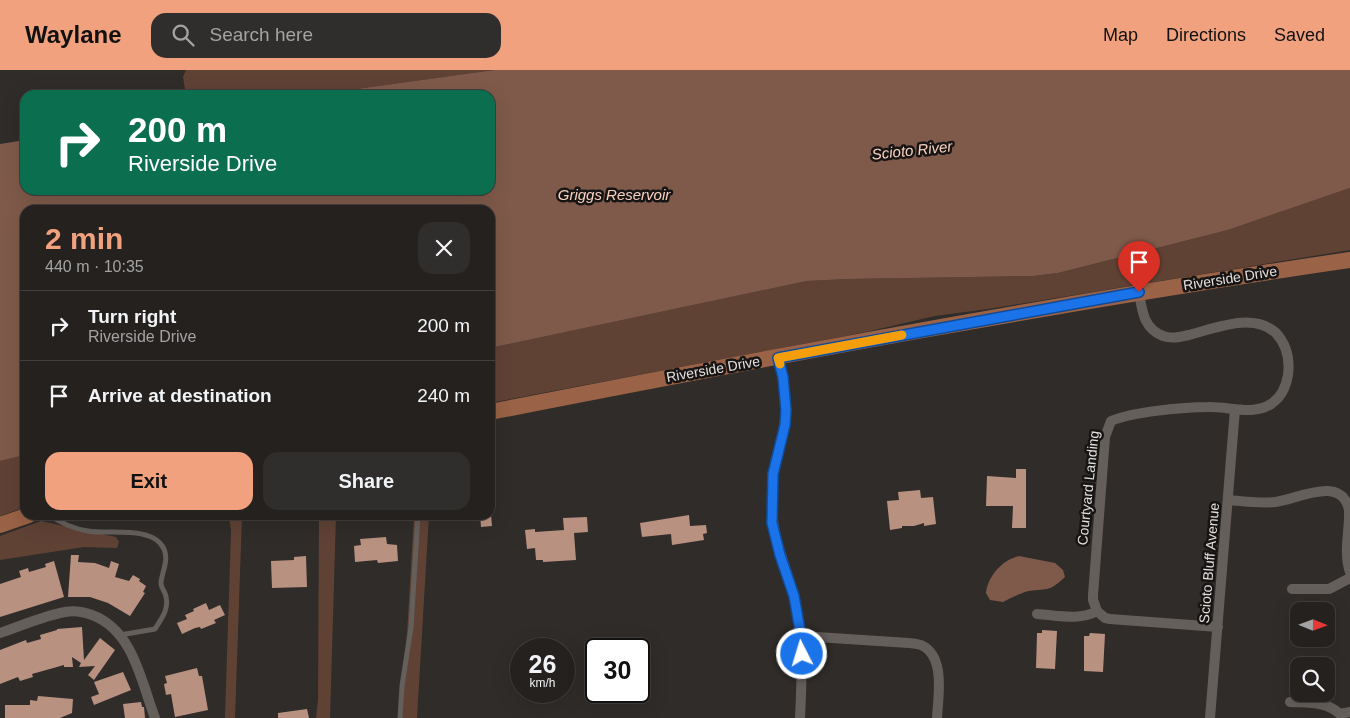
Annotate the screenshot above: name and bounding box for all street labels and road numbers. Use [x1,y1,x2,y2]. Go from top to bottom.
street label: Riverside Drive [1182,263,1278,293]
street label: Riverside Drive [665,353,761,385]
street label: Courtyard Landing [1074,430,1102,546]
street label: Scioto Bluff Avenue [1196,502,1222,624]

